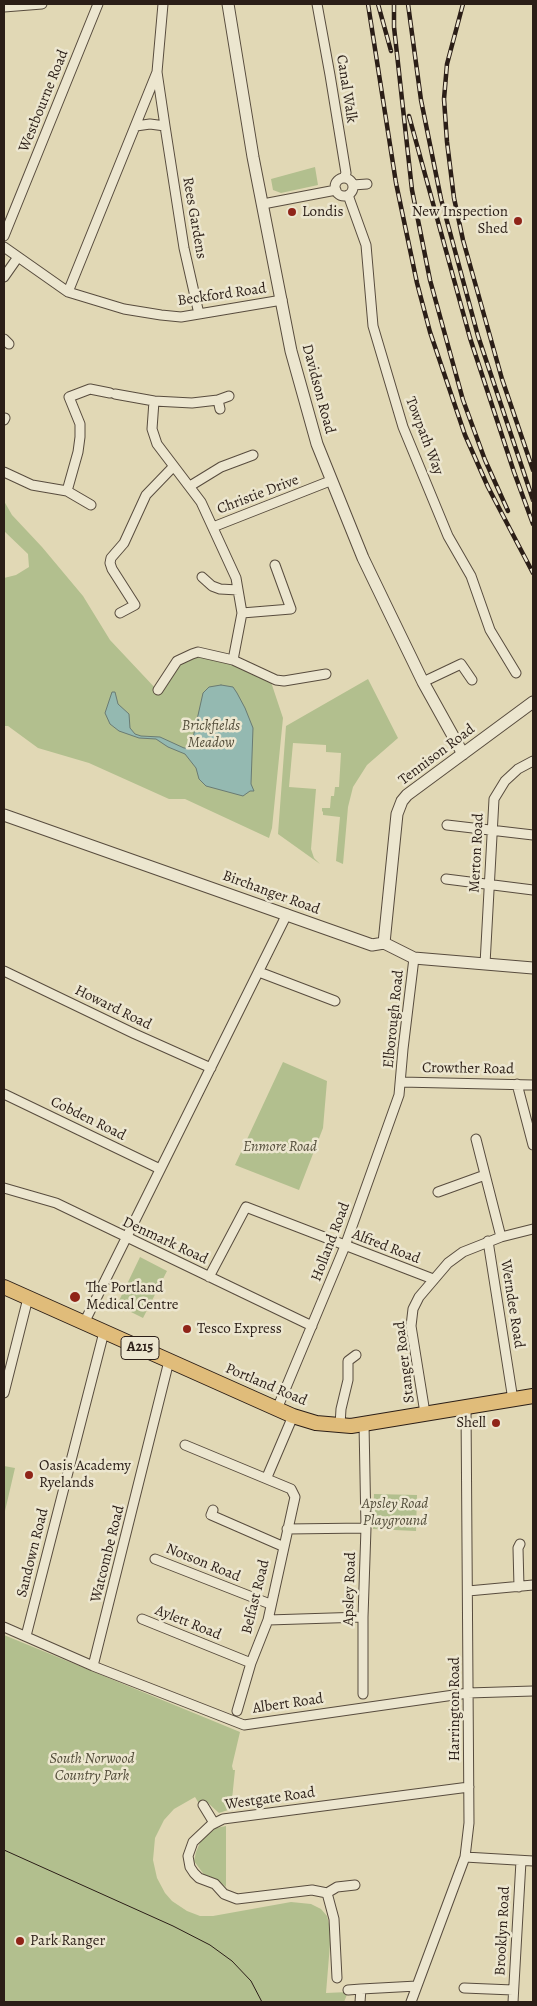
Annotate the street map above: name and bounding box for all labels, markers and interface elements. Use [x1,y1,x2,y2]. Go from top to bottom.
street label: Westbourne Road [15,47,73,155]
street label: Canal Walk [332,53,360,125]
street label: Rees Gardens [178,176,210,260]
place label: Londis [302,203,344,221]
place label: New Inspection Shed [412,203,508,238]
marker: Londis [286,206,298,218]
marker: New Inspection Shed [512,215,524,227]
street label: Beckford Road [177,280,267,310]
street label: Davidson Road [297,342,339,436]
street label: Towpath Way [401,394,447,478]
street label: Christie Drive [215,471,301,519]
park label: Brickfields Meadow [182,717,240,752]
street label: Tennison Road [395,721,479,789]
street label: Merton Road [466,813,488,893]
street label: Birchanger Road [220,867,322,919]
street label: Elborough Road [380,969,408,1069]
street label: Howard Road [72,982,154,1034]
street label: Crowther Road [422,1059,514,1079]
street label: Cobden Road [47,1093,129,1145]
park label: Enmore Road [243,1138,317,1156]
street label: Holland Road [308,1200,354,1284]
street label: Denmark Road [119,1213,211,1269]
street label: Alfred Road [349,1226,423,1268]
street label: Werndee Road [496,1259,528,1349]
place label: The Portland Medical Centre [86,1279,179,1314]
marker: The Portland Medical Centre [68,1290,82,1304]
place label: Tesco Express [197,1320,282,1338]
street label: Stanger Road [391,1320,419,1404]
marker: Tesco Express [181,1323,193,1335]
road number: A215 [121,1336,159,1360]
street label: Portland Road [222,1360,310,1410]
place label: Shell [456,1414,486,1432]
marker: Shell [490,1417,502,1429]
place label: Oasis Academy Ryelands [39,1457,131,1492]
marker: Oasis Academy Ryelands [23,1469,35,1481]
park label: Apsley Road Playground [362,1495,428,1530]
street label: Watcombe Road [87,1504,129,1604]
street label: Sandown Road [13,1507,53,1599]
street label: Notson Road [163,1540,243,1586]
street label: Apsley Road [340,1552,360,1626]
street label: Belfast Road [238,1558,274,1636]
street label: Aylett Road [152,1602,224,1644]
street label: Harrington Road [446,1657,464,1761]
street label: Albert Road [251,1690,325,1718]
park label: South Norwood Country Park [50,1750,134,1785]
street label: Westgate Road [224,1784,316,1814]
street label: Brooklyn Road [492,1886,514,1976]
place label: Park Ranger [30,1932,105,1950]
marker: Park Ranger [14,1935,26,1947]

